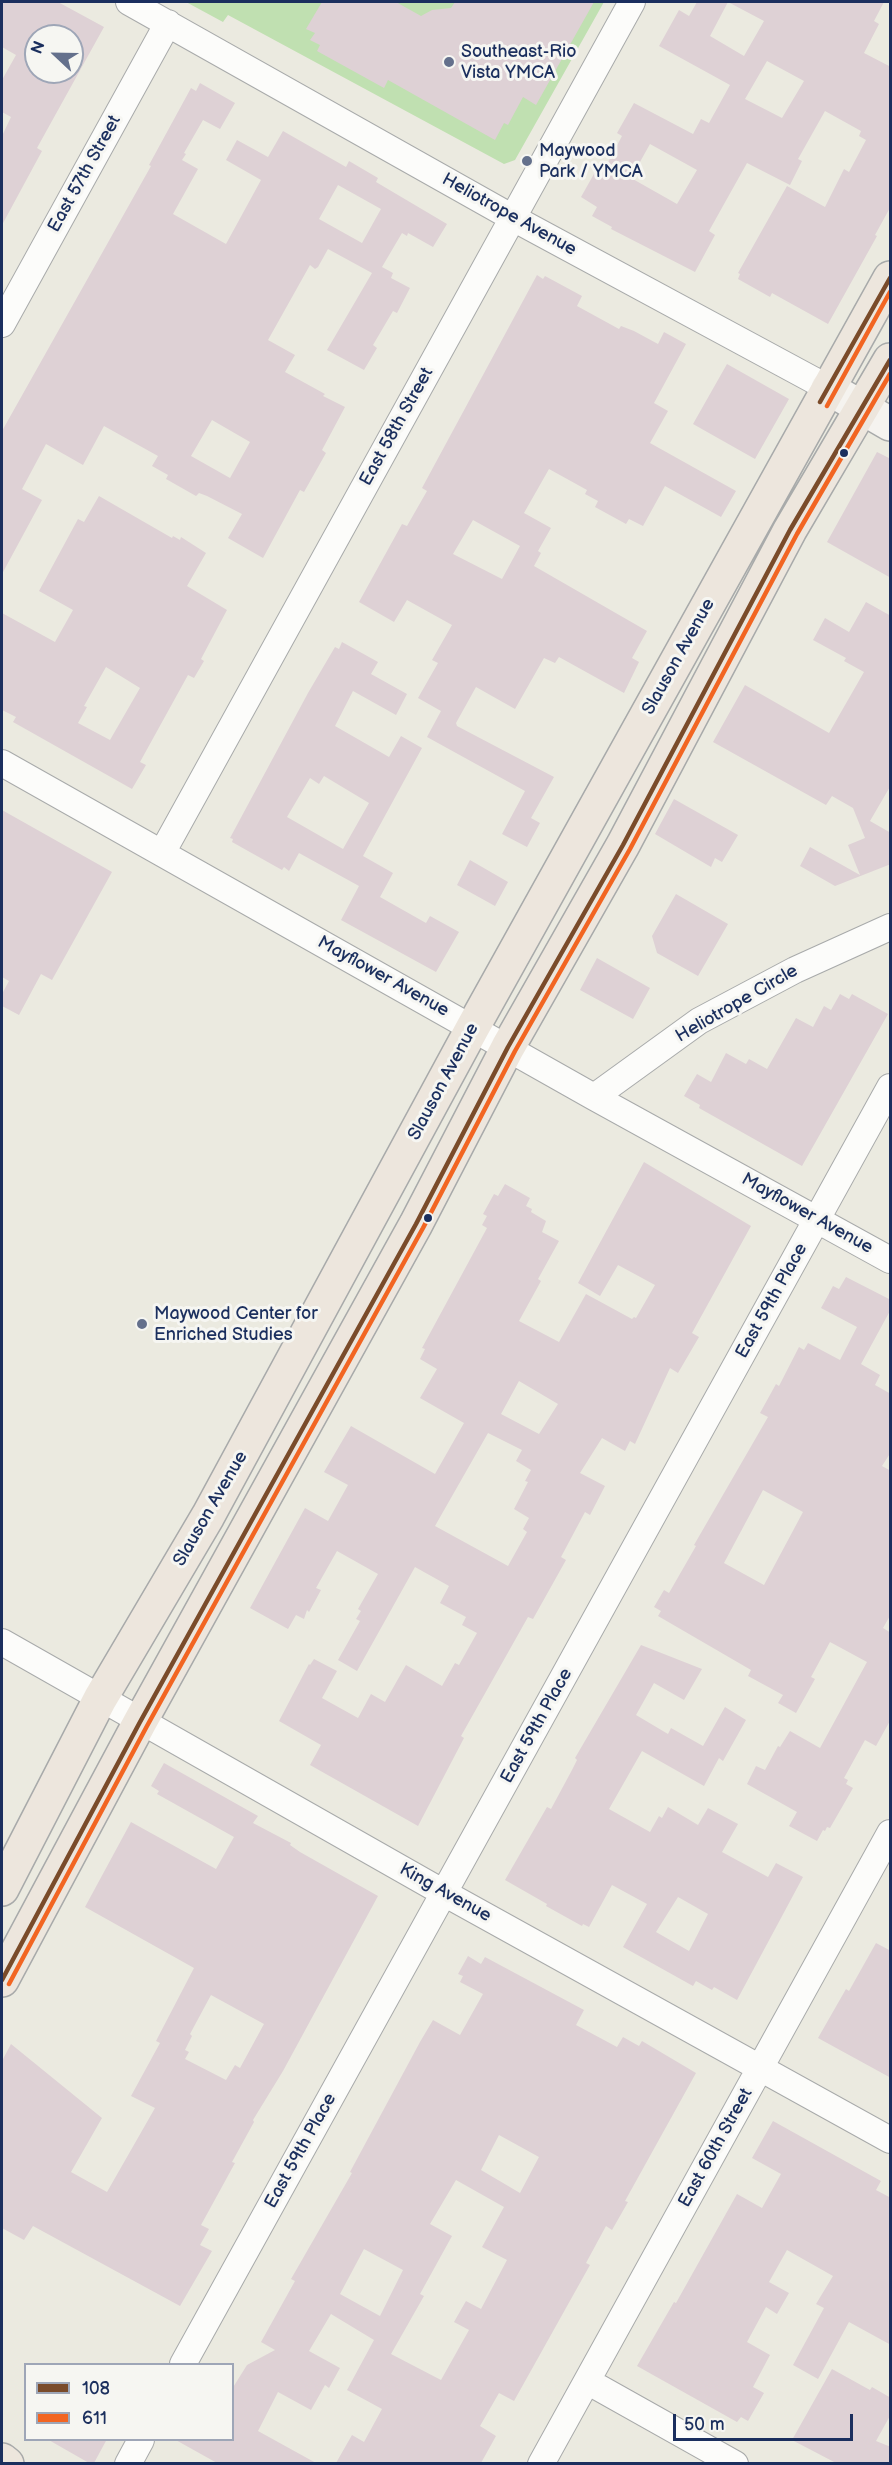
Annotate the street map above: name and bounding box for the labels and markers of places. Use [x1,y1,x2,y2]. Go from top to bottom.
place label: Southeast-Rio Vista YMCA [461,41,577,84]
marker: Southeast-Rio Vista YMCA [442,55,456,69]
place label: Maywood Park / YMCA [539,140,643,182]
marker: Maywood Park / YMCA [520,154,534,168]
unlabelled marker [838,447,850,459]
unlabelled marker [422,1212,434,1224]
place label: Maywood Center for Enriched Studies [154,1303,318,1346]
marker: Maywood Center for Enriched Studies [135,1317,149,1331]

